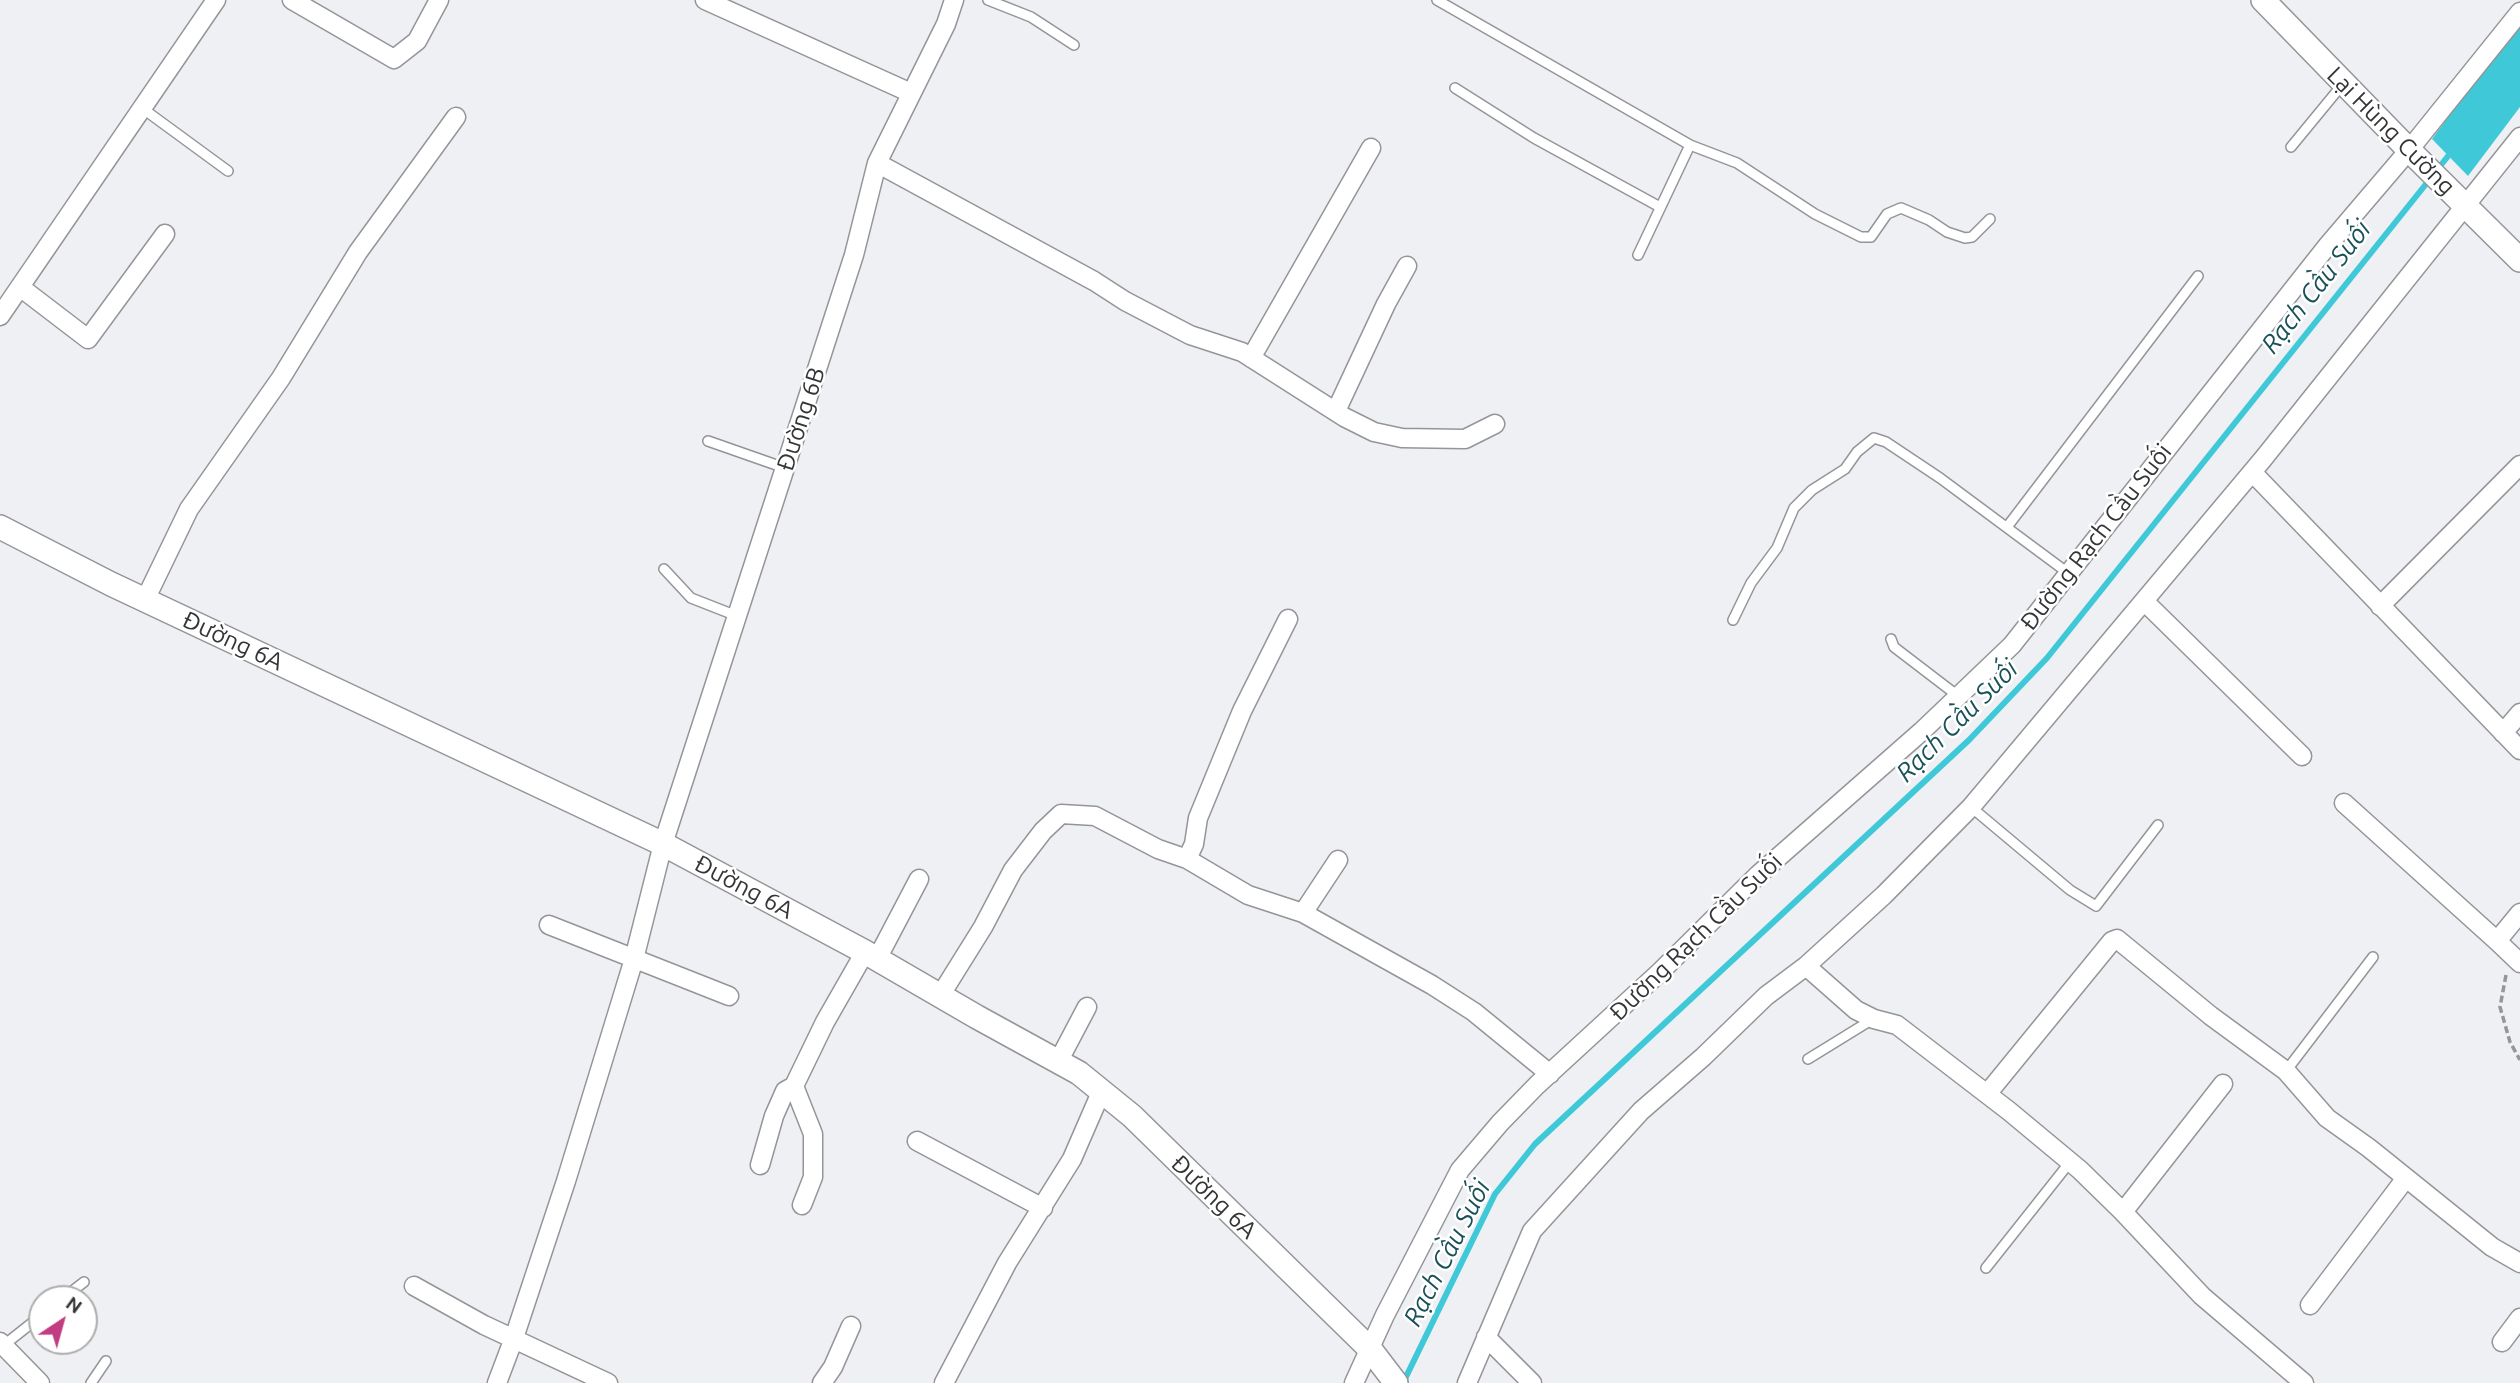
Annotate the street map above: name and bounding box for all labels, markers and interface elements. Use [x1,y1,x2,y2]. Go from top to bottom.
street label: Lại Hùng Cường [2321,61,2461,201]
water label: Rạch Cầu Suối [2255,215,2377,359]
street label: Đường 6B [771,364,831,474]
street label: Đường Rạch Cầu Suối [2014,438,2178,636]
street label: Đường 6A [178,605,288,677]
water label: Rạch Cầu Suối [1890,654,2024,788]
street label: Đường Rạch Cầu Suối [1604,847,1788,1027]
street label: Đường 6A [690,849,798,925]
street label: Đường 6A [1165,1149,1263,1245]
water label: Rạch Cầu Suối [1397,1175,1497,1331]
north arrow [28,1285,98,1355]
text: N [62,1292,86,1318]

